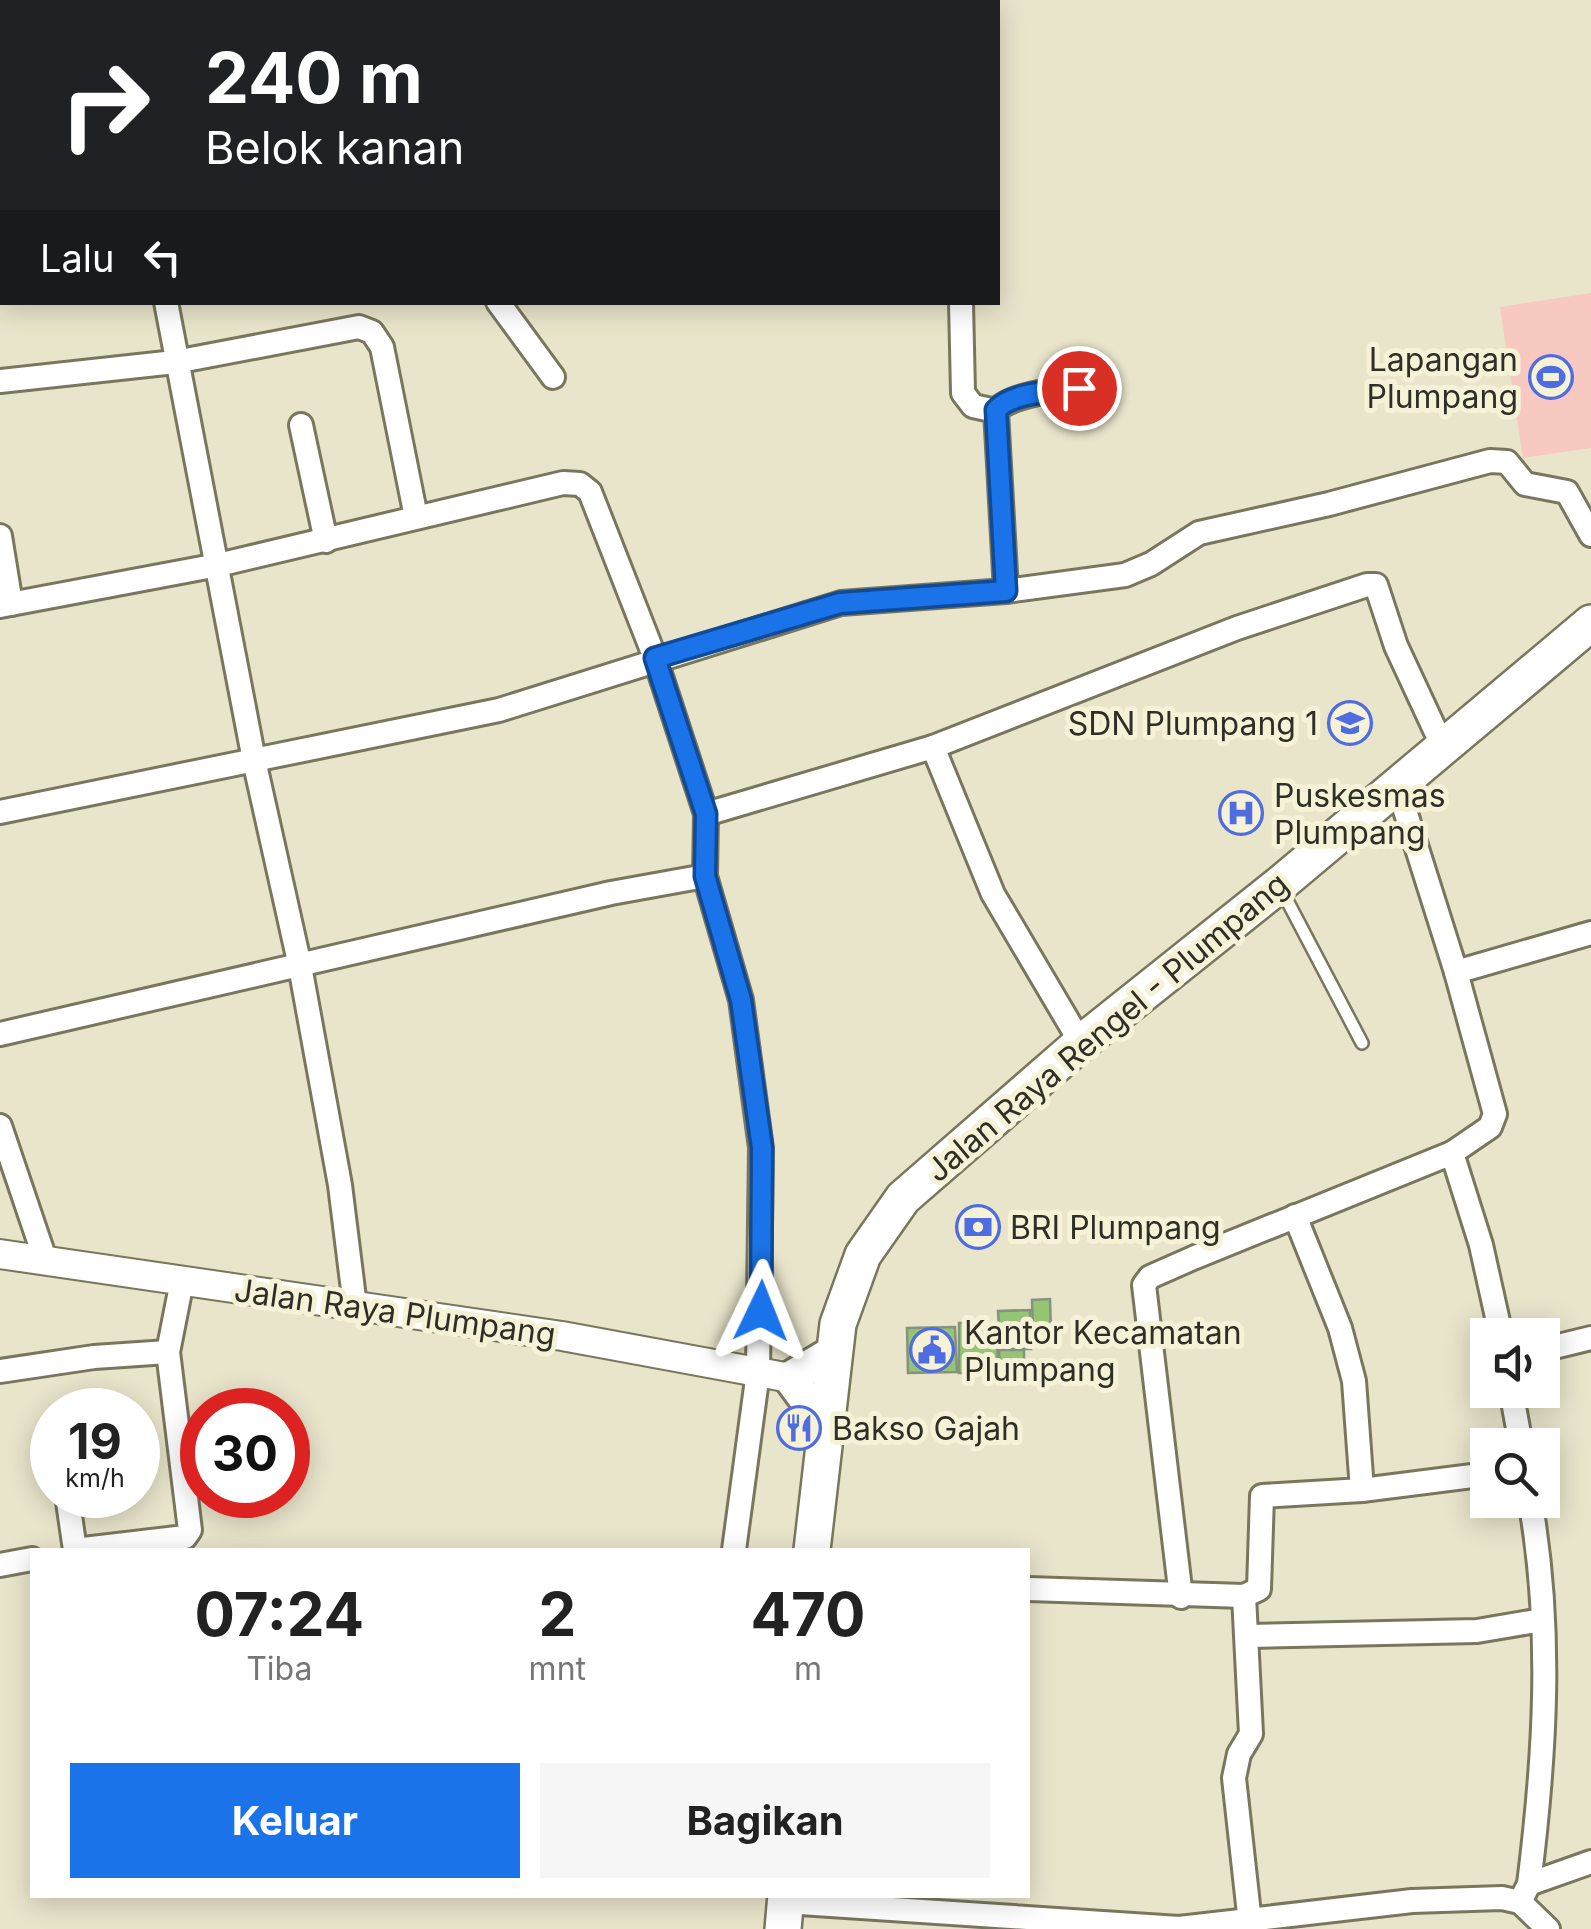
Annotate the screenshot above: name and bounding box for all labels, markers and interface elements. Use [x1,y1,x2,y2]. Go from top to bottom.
text: 240 m [205,35,423,120]
icon: right [40,40,170,170]
text: Belok kanan [205,120,464,175]
icon: left [135,230,190,285]
text: Lalu [40,235,115,281]
place label: Lapangan Plumpang [1366,340,1518,416]
pin [1037,346,1122,431]
sports icon: Lapangan Plumpang [1528,354,1574,400]
icon: arrive [1052,361,1107,416]
school or university icon: SDN Plumpang 1 [1327,700,1373,746]
place label: SDN Plumpang 1 [1068,704,1318,743]
place label: Puskesmas Plumpang [1274,776,1446,852]
hospital icon: Puskesmas Plumpang [1218,790,1264,836]
street label: Jalan Raya Rengel - Plumpang [918,864,1296,1190]
bank icon: BRI Plumpang [955,1204,1001,1250]
place label: BRI Plumpang [1010,1208,1221,1247]
position arrow [709,1259,813,1363]
street label: Jalan Raya Plumpang [232,1270,558,1354]
place label: Kantor Kecamatan Plumpang [964,1313,1242,1389]
map controls [1470,1318,1560,1518]
button: sound [1470,1318,1560,1408]
public building icon: Kantor Kecamatan Plumpang [909,1327,955,1373]
speed limit sign: 30 [180,1388,310,1518]
restaurant icon: Bakso Gajah [776,1405,822,1451]
place label: Bakso Gajah [832,1409,1020,1448]
text: 19 [68,1411,122,1471]
button: search [1470,1428,1560,1518]
text: km/h [65,1463,125,1493]
text: 07:24 [194,1578,364,1650]
text: 2 [538,1578,576,1650]
text: 470 [751,1578,866,1650]
text: Tiba [246,1649,312,1688]
text: mnt [529,1649,586,1688]
text: m [794,1649,822,1688]
button: Keluar [70,1763,520,1878]
button: Bagikan [540,1763,990,1878]

